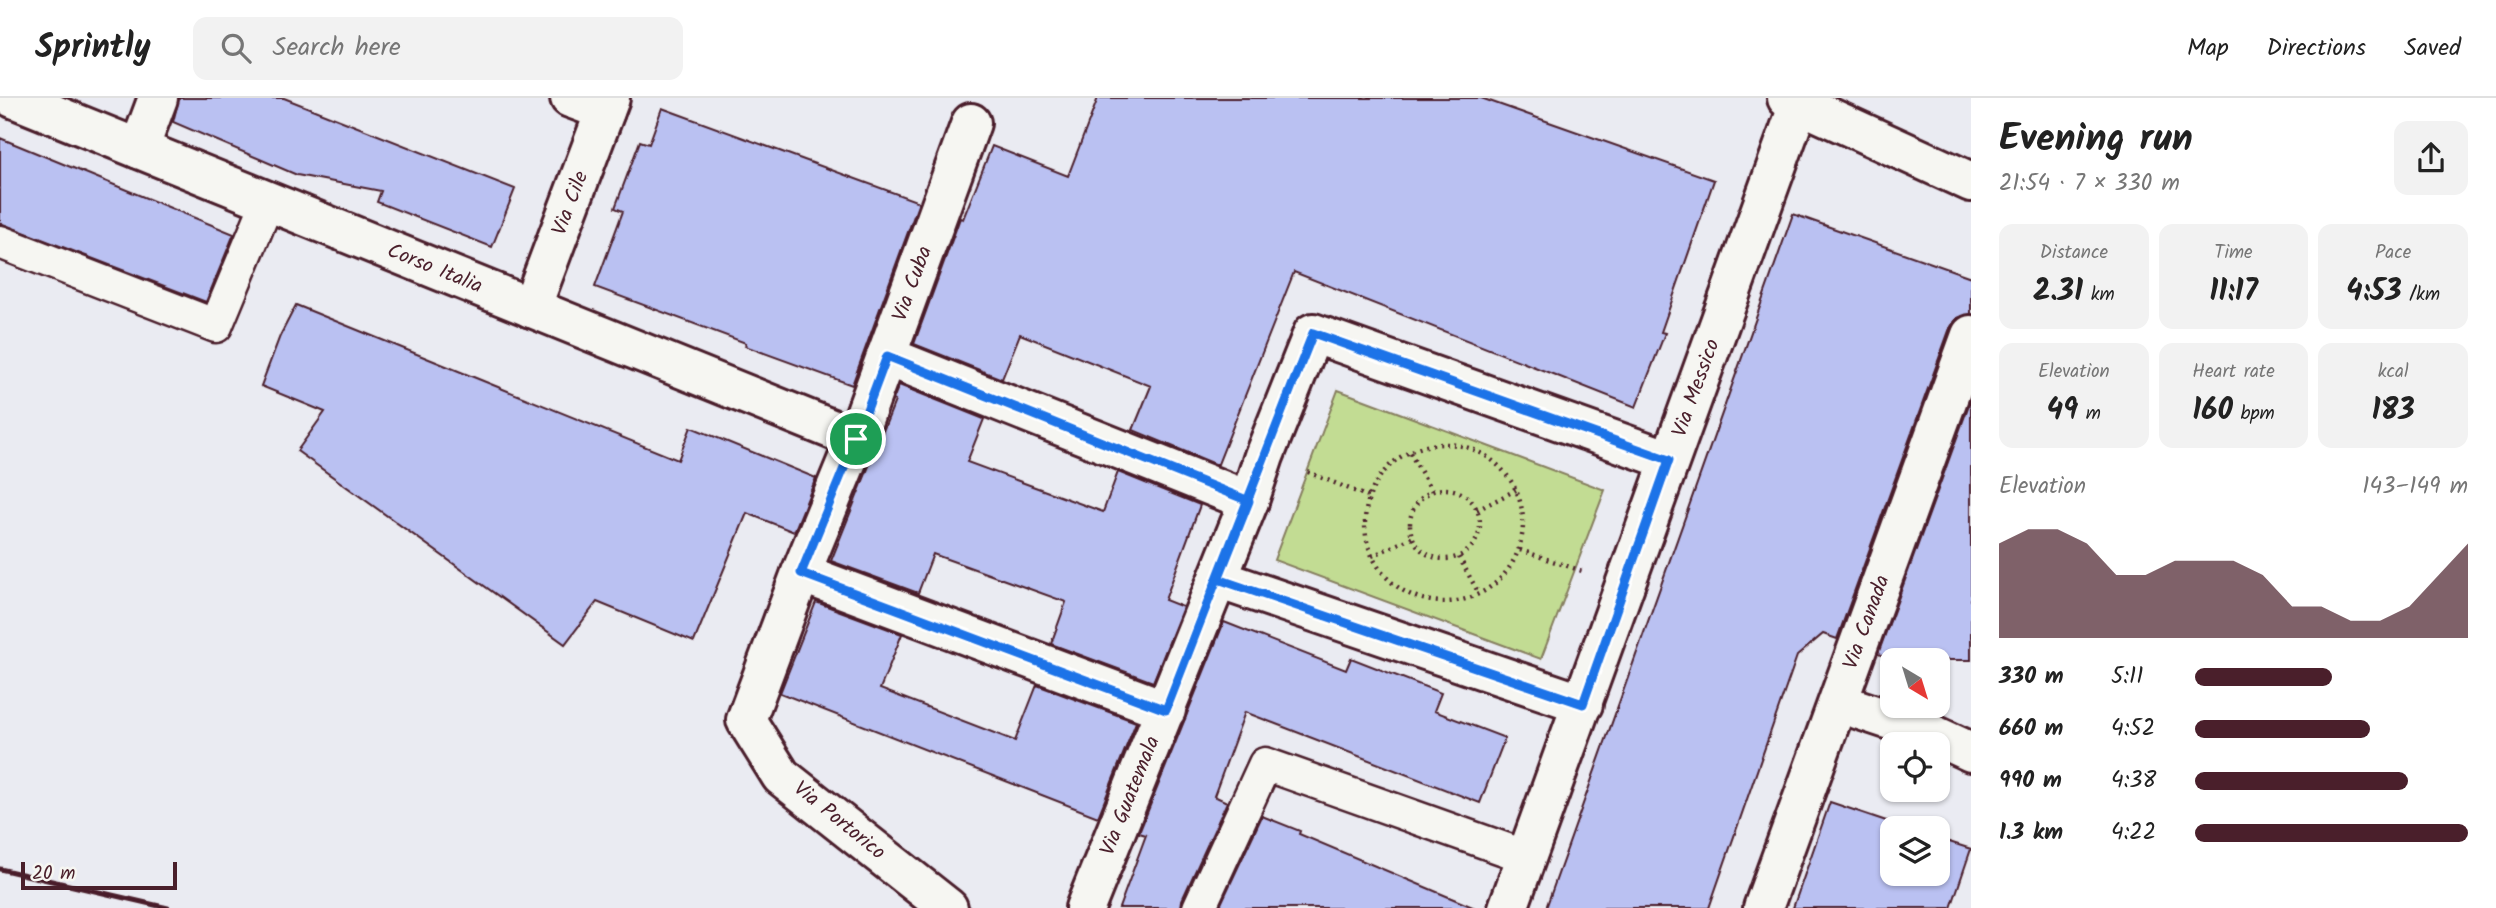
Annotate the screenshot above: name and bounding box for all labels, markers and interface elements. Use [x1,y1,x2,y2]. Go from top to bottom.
search box [193,17,683,80]
text: Sprintly [35,22,151,75]
text: Search here [273,27,401,69]
icon: search [217,29,255,67]
text: Map [2187,29,2229,68]
text: Directions [2267,29,2366,68]
text: Saved [2404,29,2461,68]
text: Evening run [1999,110,2193,170]
button: share [2394,121,2468,195]
street label: Via Cile [543,166,598,240]
text: 21:54 · 7 × 330 m [1999,166,2180,202]
street label: Corso Italia [382,234,488,303]
text: Distance [2040,238,2108,268]
text: Time [2214,238,2253,268]
text: Pace [2375,238,2411,268]
street label: Via Cuba [884,241,941,326]
text: 2.31 [2033,268,2083,316]
text: 11:17 [2209,268,2258,316]
text: 4:53 [2346,268,2402,316]
text: km [2083,280,2115,310]
text: /km [2402,280,2440,310]
street label: Via Messico [1663,334,1729,442]
text: Elevation [2038,357,2110,387]
text: Heart rate [2192,357,2275,387]
text: kcal [2378,357,2409,387]
text: 49 [2047,387,2078,435]
text: 160 [2192,387,2233,435]
text: 183 [2372,387,2415,435]
text: m [2078,399,2101,429]
text: bpm [2233,399,2275,429]
pin [826,409,886,469]
icon: arrive [837,420,875,458]
text: Elevation [1999,469,2086,505]
text: 143–149 m [2362,469,2468,505]
street label: Via Canada [1834,570,1899,674]
north arrow [1880,648,1950,718]
map controls [1880,648,1950,886]
text: 330 m [1999,659,2064,695]
text: 5:11 [2111,659,2143,695]
text: 660 m [1999,711,2063,747]
text: 4:52 [2111,711,2155,747]
street label: Via Guatemala [1091,731,1169,861]
button: locate [1880,732,1950,802]
text: 990 m [1999,763,2062,799]
text: 4:38 [2111,763,2156,799]
street label: Via Portorico [786,773,892,869]
text: 1.3 km [1999,815,2063,851]
text: 4:22 [2111,815,2156,851]
button: layers [1880,816,1950,886]
scale bar [21,859,177,891]
text: 20 m [32,859,75,889]

